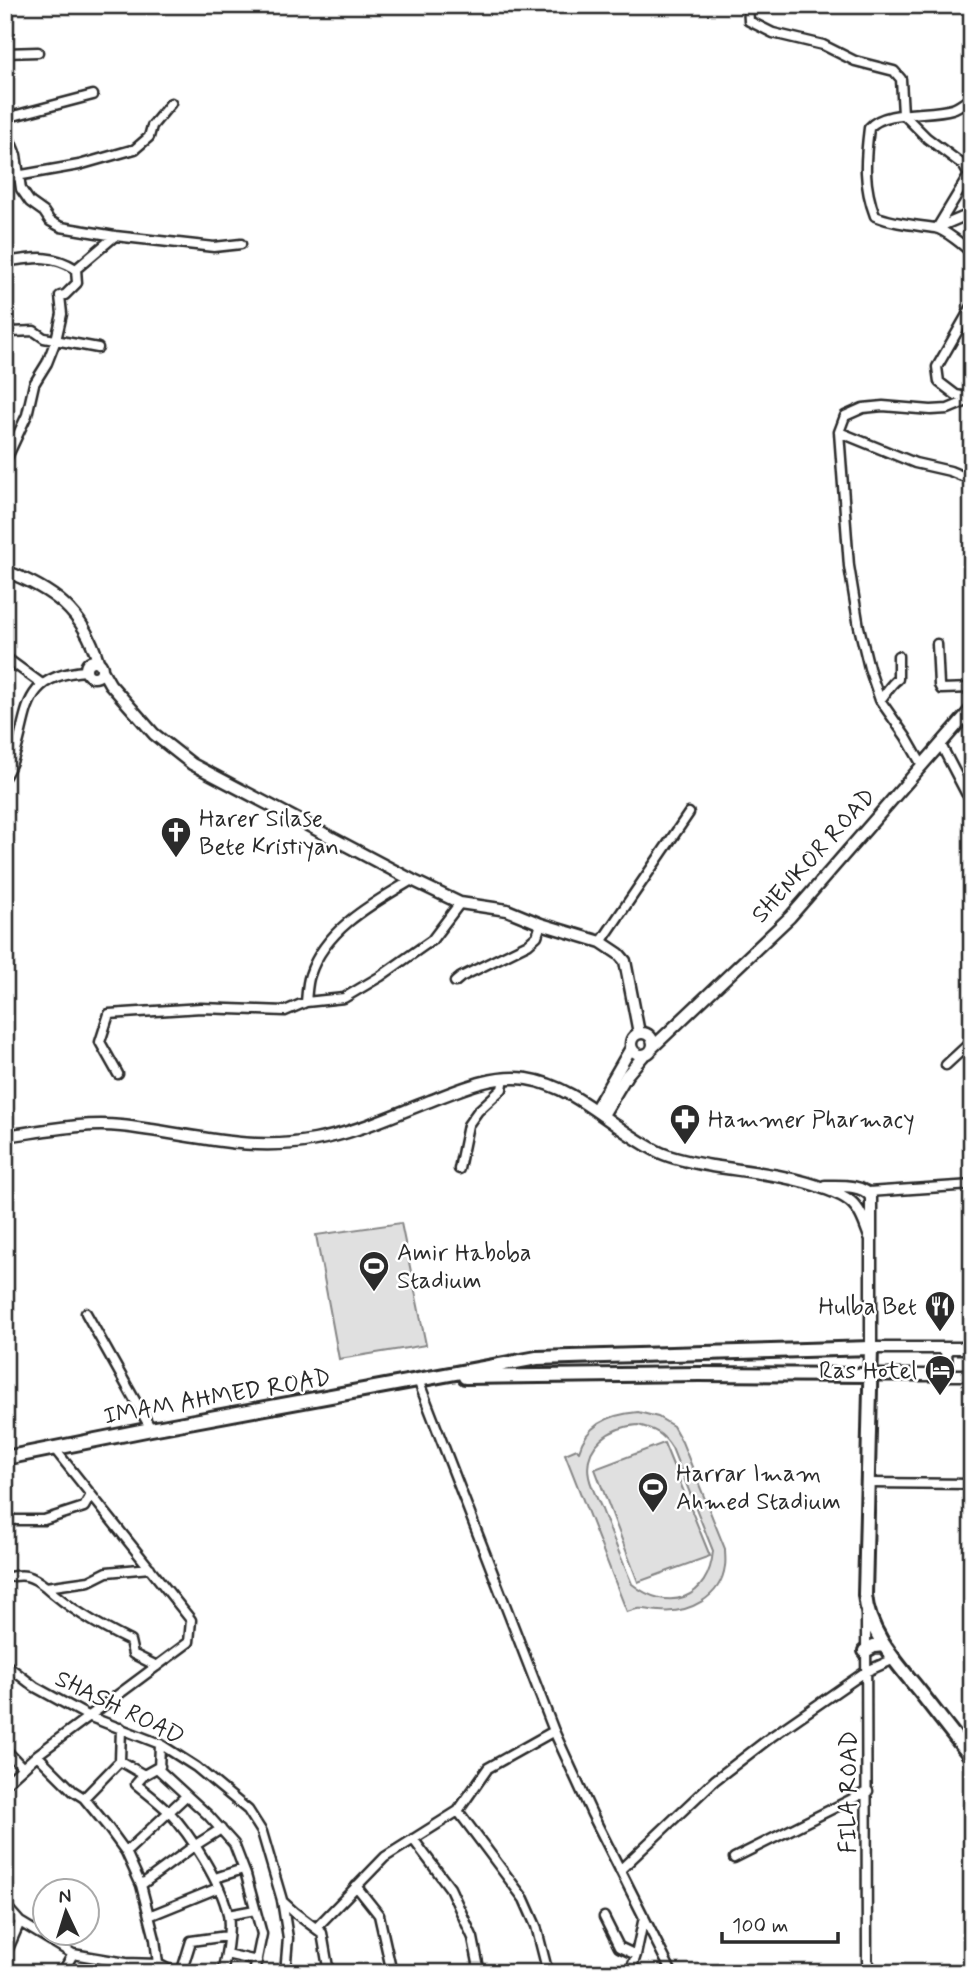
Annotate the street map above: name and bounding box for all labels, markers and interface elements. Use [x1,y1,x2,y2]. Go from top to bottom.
street label: SHENKOR ROAD [745,782,883,930]
place label: Harer Silase Bete Kristiyan [199,804,339,863]
church icon: Harer Silase Bete Kristiyan [159,815,193,859]
pharmacy icon: Hammer Pharmacy [668,1102,702,1146]
place label: Hammer Pharmacy [708,1105,915,1136]
place label: Amir Haboba Stadium [397,1238,532,1297]
sports icon: Amir Haboba Stadium [357,1249,391,1293]
restaurant icon: Hulba Bet [923,1289,957,1333]
place label: Hulba Bet [819,1292,917,1323]
hotel icon: Ras Hotel [923,1353,957,1397]
place label: Ras Hotel [819,1356,917,1387]
street label: IMAM AHMED ROAD [101,1362,333,1433]
place label: Harrar Imam Ahmed Stadium [676,1459,841,1518]
sports icon: Harrar Imam Ahmed Stadium [636,1470,670,1514]
street label: SHASH ROAD [50,1664,189,1753]
street label: FILA ROAD [834,1731,865,1853]
north arrow [32,1876,102,1946]
text: N [58,1884,72,1909]
scale bar [722,1901,837,1945]
text: 100 m [732,1912,788,1940]

